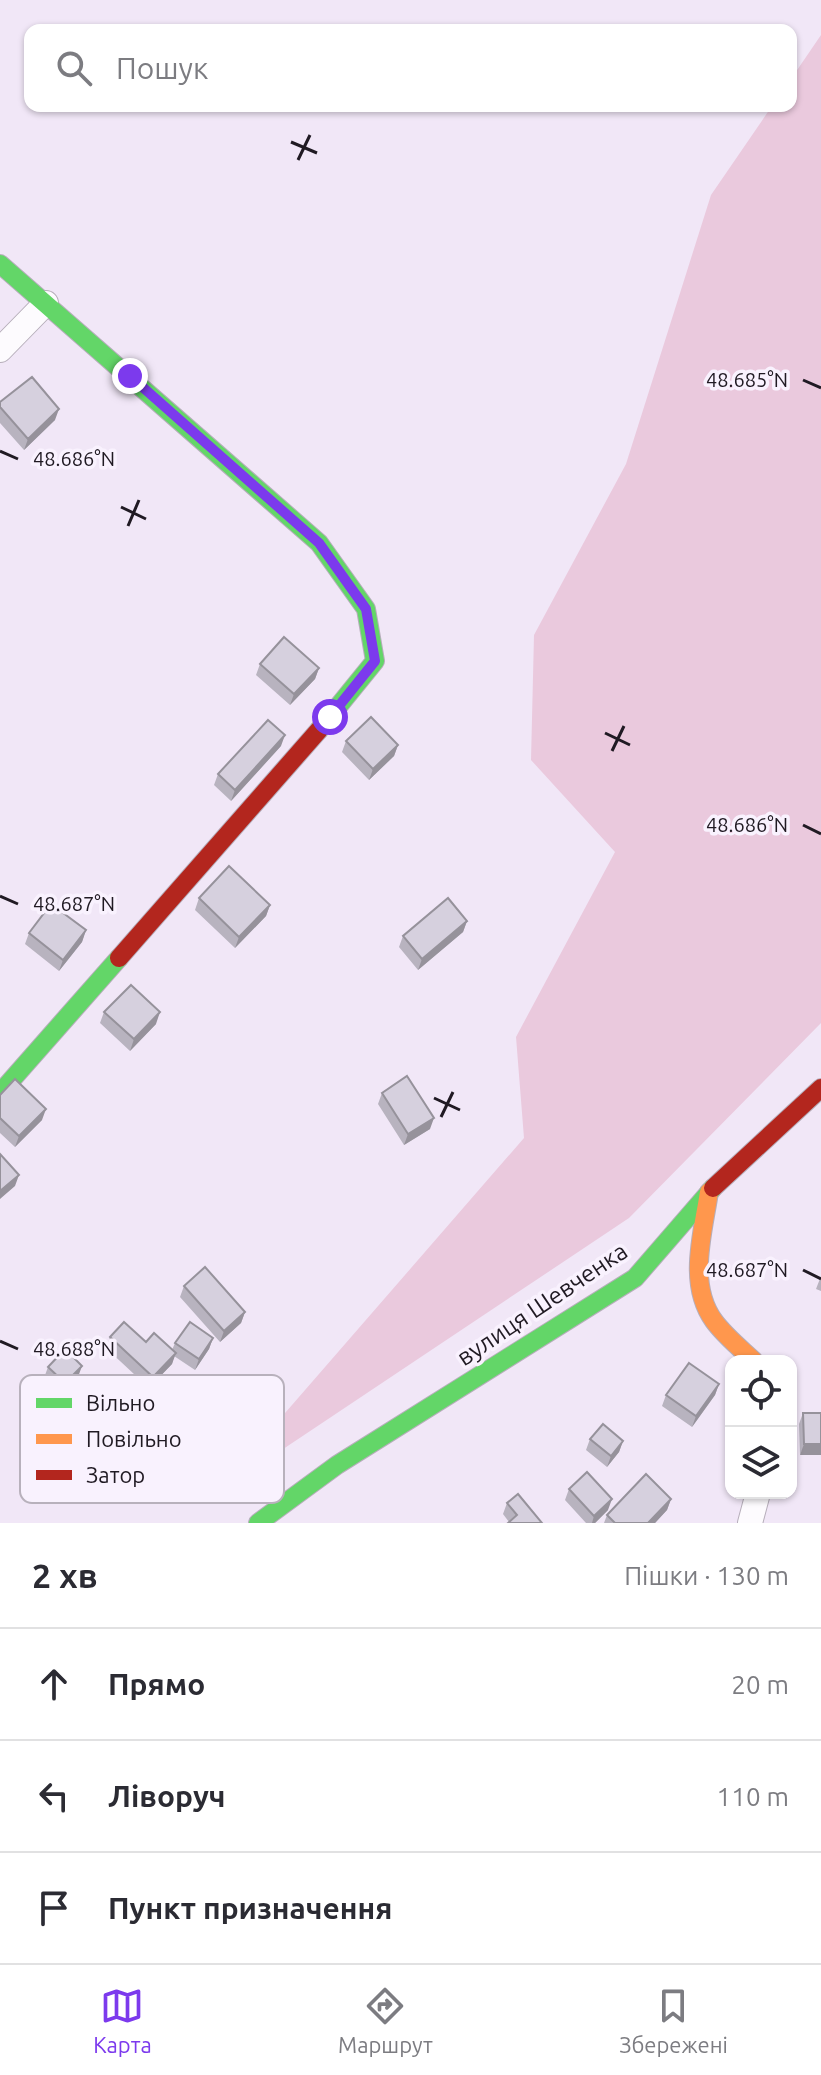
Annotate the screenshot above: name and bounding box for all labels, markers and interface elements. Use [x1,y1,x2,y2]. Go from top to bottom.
search box [24,24,797,112]
icon: search [52,46,96,90]
text: Пошук [116,51,209,85]
route end [112,358,148,394]
text: 48.685°N [706,368,788,391]
text: 48.686°N [33,447,115,470]
route start [312,699,348,735]
text: 48.686°N [706,813,788,836]
text: 48.687°N [33,892,115,915]
street label: вулиця Шевченка [452,1237,632,1371]
text: 48.687°N [706,1258,788,1281]
text: 48.688°N [33,1337,115,1360]
map controls [725,1355,797,1499]
button: locate [725,1355,797,1427]
legend [20,1375,284,1503]
text: Вільно [86,1390,155,1415]
text: Повільно [86,1426,182,1451]
button: layers [725,1427,797,1499]
text: Затор [86,1462,145,1487]
text: 2 хв [32,1556,98,1594]
text: Пішки · 130 m [624,1561,789,1590]
icon: ahead [32,1662,76,1706]
text: Прямо [108,1667,205,1701]
text: 20 m [731,1670,789,1699]
icon: left [32,1774,76,1818]
text: Ліворуч [108,1779,226,1813]
text: 110 m [717,1782,789,1811]
icon: arrive [32,1886,76,1930]
text: Пункт призначення [108,1891,392,1925]
tab: Карта [93,1984,152,2057]
tab: Маршрут [338,1984,433,2057]
tab: Збережені [619,1984,728,2057]

